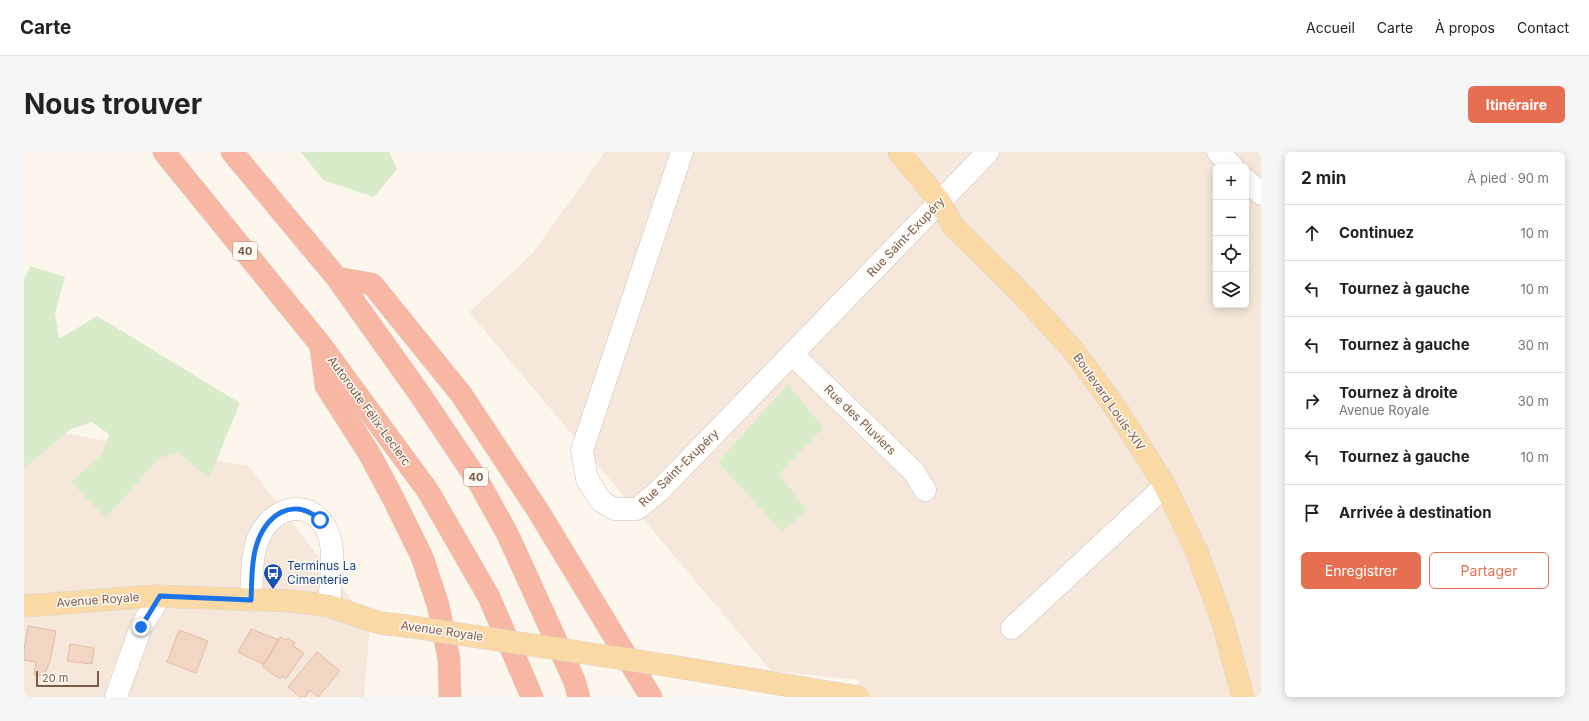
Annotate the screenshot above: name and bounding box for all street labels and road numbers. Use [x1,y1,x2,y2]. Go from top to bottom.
street label: Rue Saint-Exupéry [864,193,948,280]
road number: 40 [233,242,257,260]
street label: Boulevard Louis-XIV [1070,350,1149,453]
street label: Autoroute Félix-Leclerc [325,353,414,469]
street label: Rue des Pluviers [821,381,900,458]
street label: Rue Saint-Exupéry [635,425,722,510]
road number: 40 [464,468,488,486]
street label: Avenue Royale [56,589,140,610]
street label: Avenue Royale [400,617,484,644]

